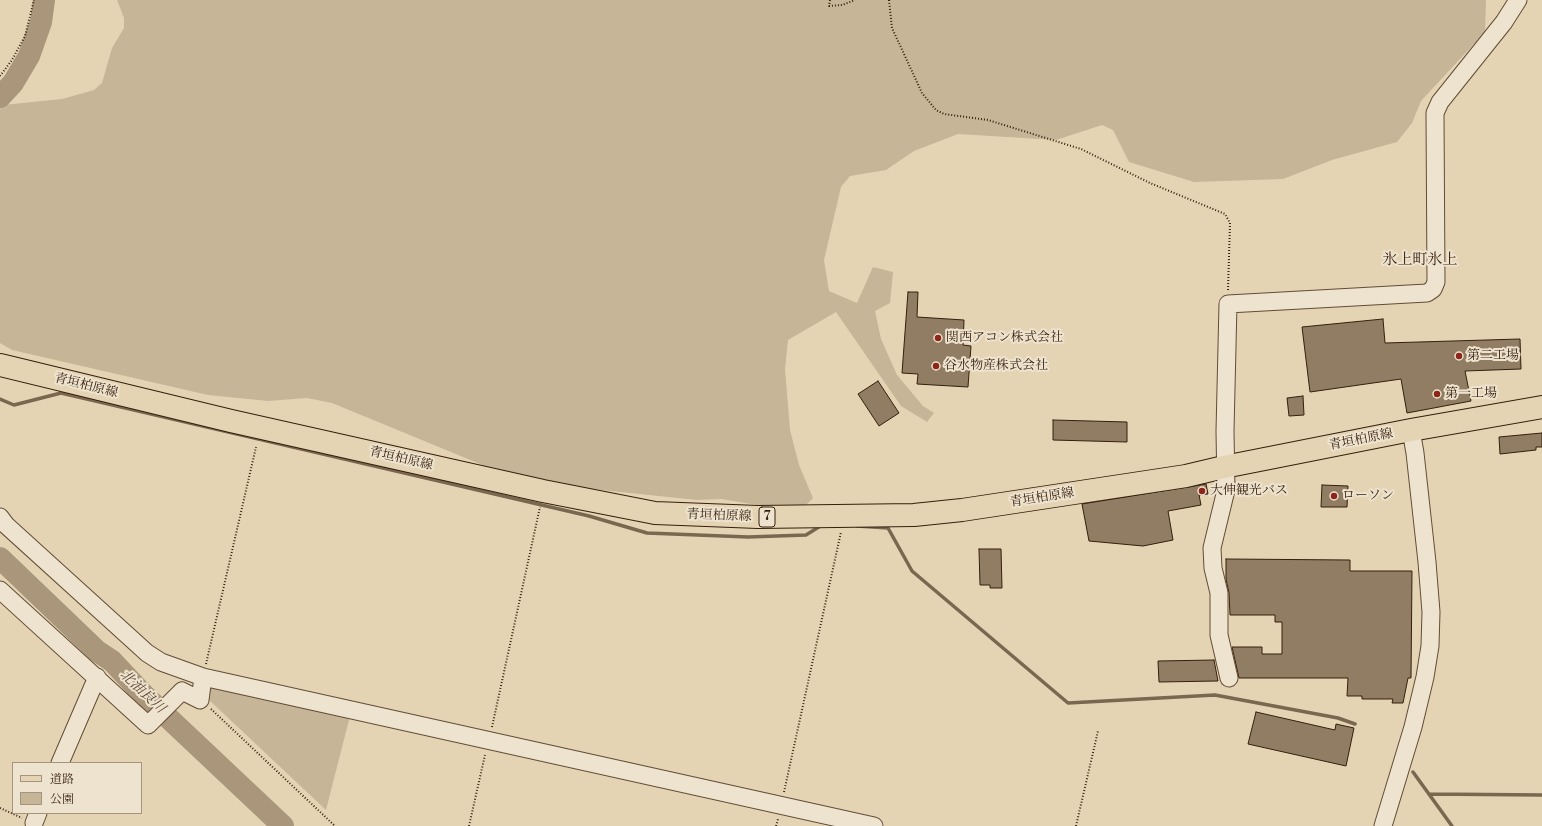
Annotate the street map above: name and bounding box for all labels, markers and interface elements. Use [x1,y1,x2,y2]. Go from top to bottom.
district label: 氷上町氷上 [1383,251,1457,269]
place label: 関西アコン株式会社 [946,330,1063,346]
marker: 関西アコン株式会社 [933,333,943,343]
place label: 第二工場 [1467,348,1519,364]
marker: 第二工場 [1454,351,1464,361]
place label: 谷水物産株式会社 [944,358,1048,374]
marker: 谷水物産株式会社 [931,361,941,371]
street label: 青垣柏原線 [53,371,119,401]
place label: 第一工場 [1445,386,1497,402]
marker: 第一工場 [1432,389,1442,399]
street label: 青垣柏原線 [1328,426,1394,454]
street label: 青垣柏原線 [368,444,434,474]
place label: 大伸観光バス [1210,483,1288,499]
street label: 青垣柏原線 [1009,485,1075,511]
marker: 大伸観光バス [1197,486,1207,496]
place label: ローソン [1342,488,1394,504]
marker: ローソン [1329,491,1339,501]
street label: 青垣柏原線 [686,507,752,525]
road number: 7 [759,507,775,527]
water label: 北油良川 [116,667,168,717]
legend [12,762,142,814]
text: 道路 [50,772,74,787]
text: 公園 [50,792,74,807]

